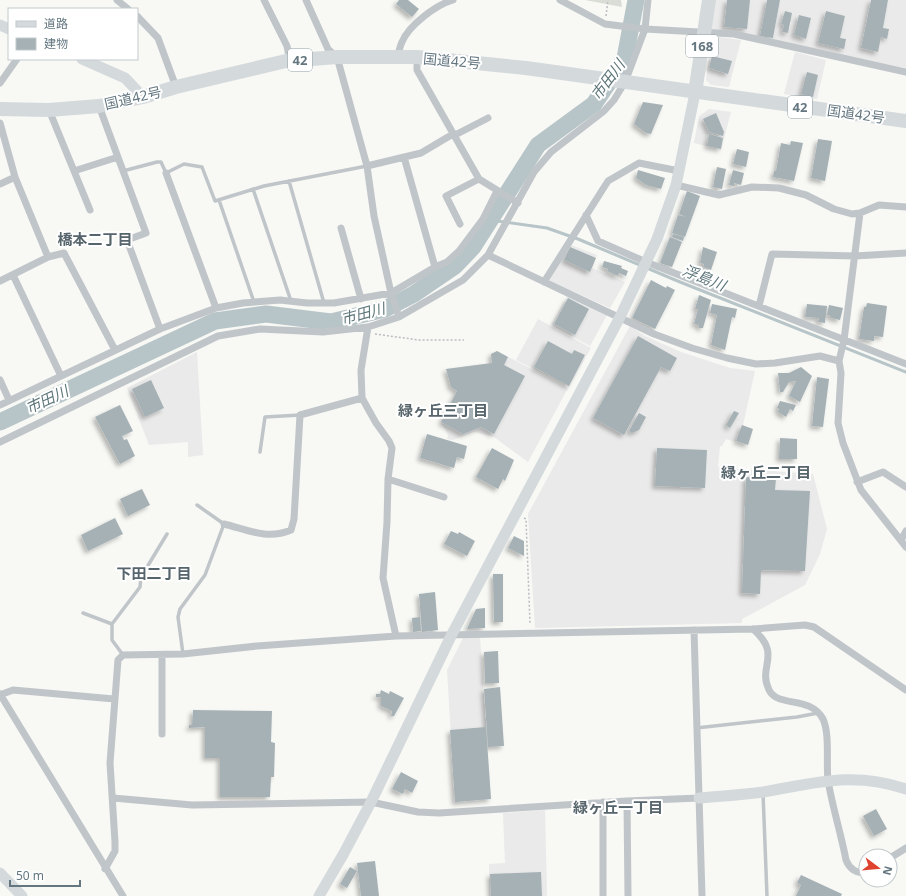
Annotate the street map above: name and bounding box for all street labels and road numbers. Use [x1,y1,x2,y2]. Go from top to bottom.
road number: 168 [686,35,718,57]
road number: 42 [288,49,312,71]
street label: 国道42号 [422,49,482,72]
street label: 国道42号 [102,82,163,113]
road number: 42 [788,96,812,118]
street label: 国道42号 [826,100,886,127]

